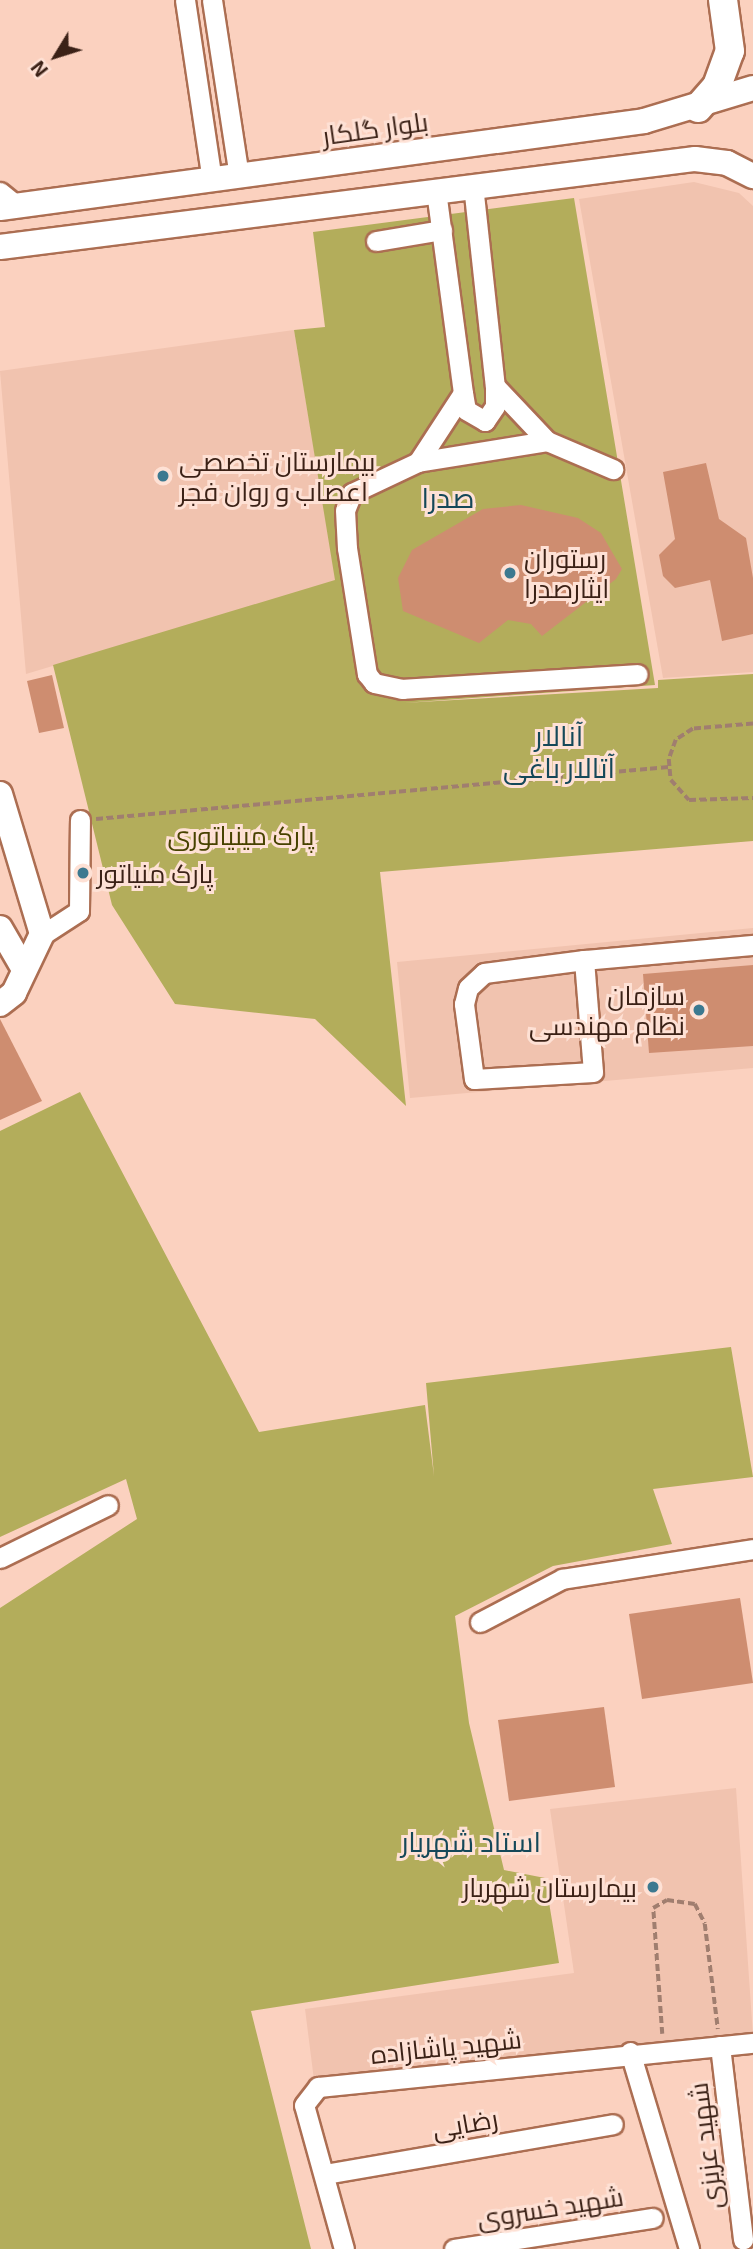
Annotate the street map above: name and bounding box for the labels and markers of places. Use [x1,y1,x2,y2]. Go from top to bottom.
place label: بیمارستان تخصصی اعصاب و روان فجر [179,445,376,506]
marker: بیمارستان تخصصی اعصاب و روان فجر [153,466,173,486]
place label: رستوران ایثارصدرا [524,542,609,604]
marker: رستوران ایثارصدرا [502,565,518,581]
place label: پارک منیاتور [97,857,213,889]
marker: پارک منیاتور [75,865,91,881]
place label: سازمان نظام مهندسی [529,979,685,1040]
marker: سازمان نظام مهندسی [691,1002,707,1018]
place label: بیمارستان شهریار [463,1871,637,1903]
marker: بیمارستان شهریار [643,1877,663,1897]

